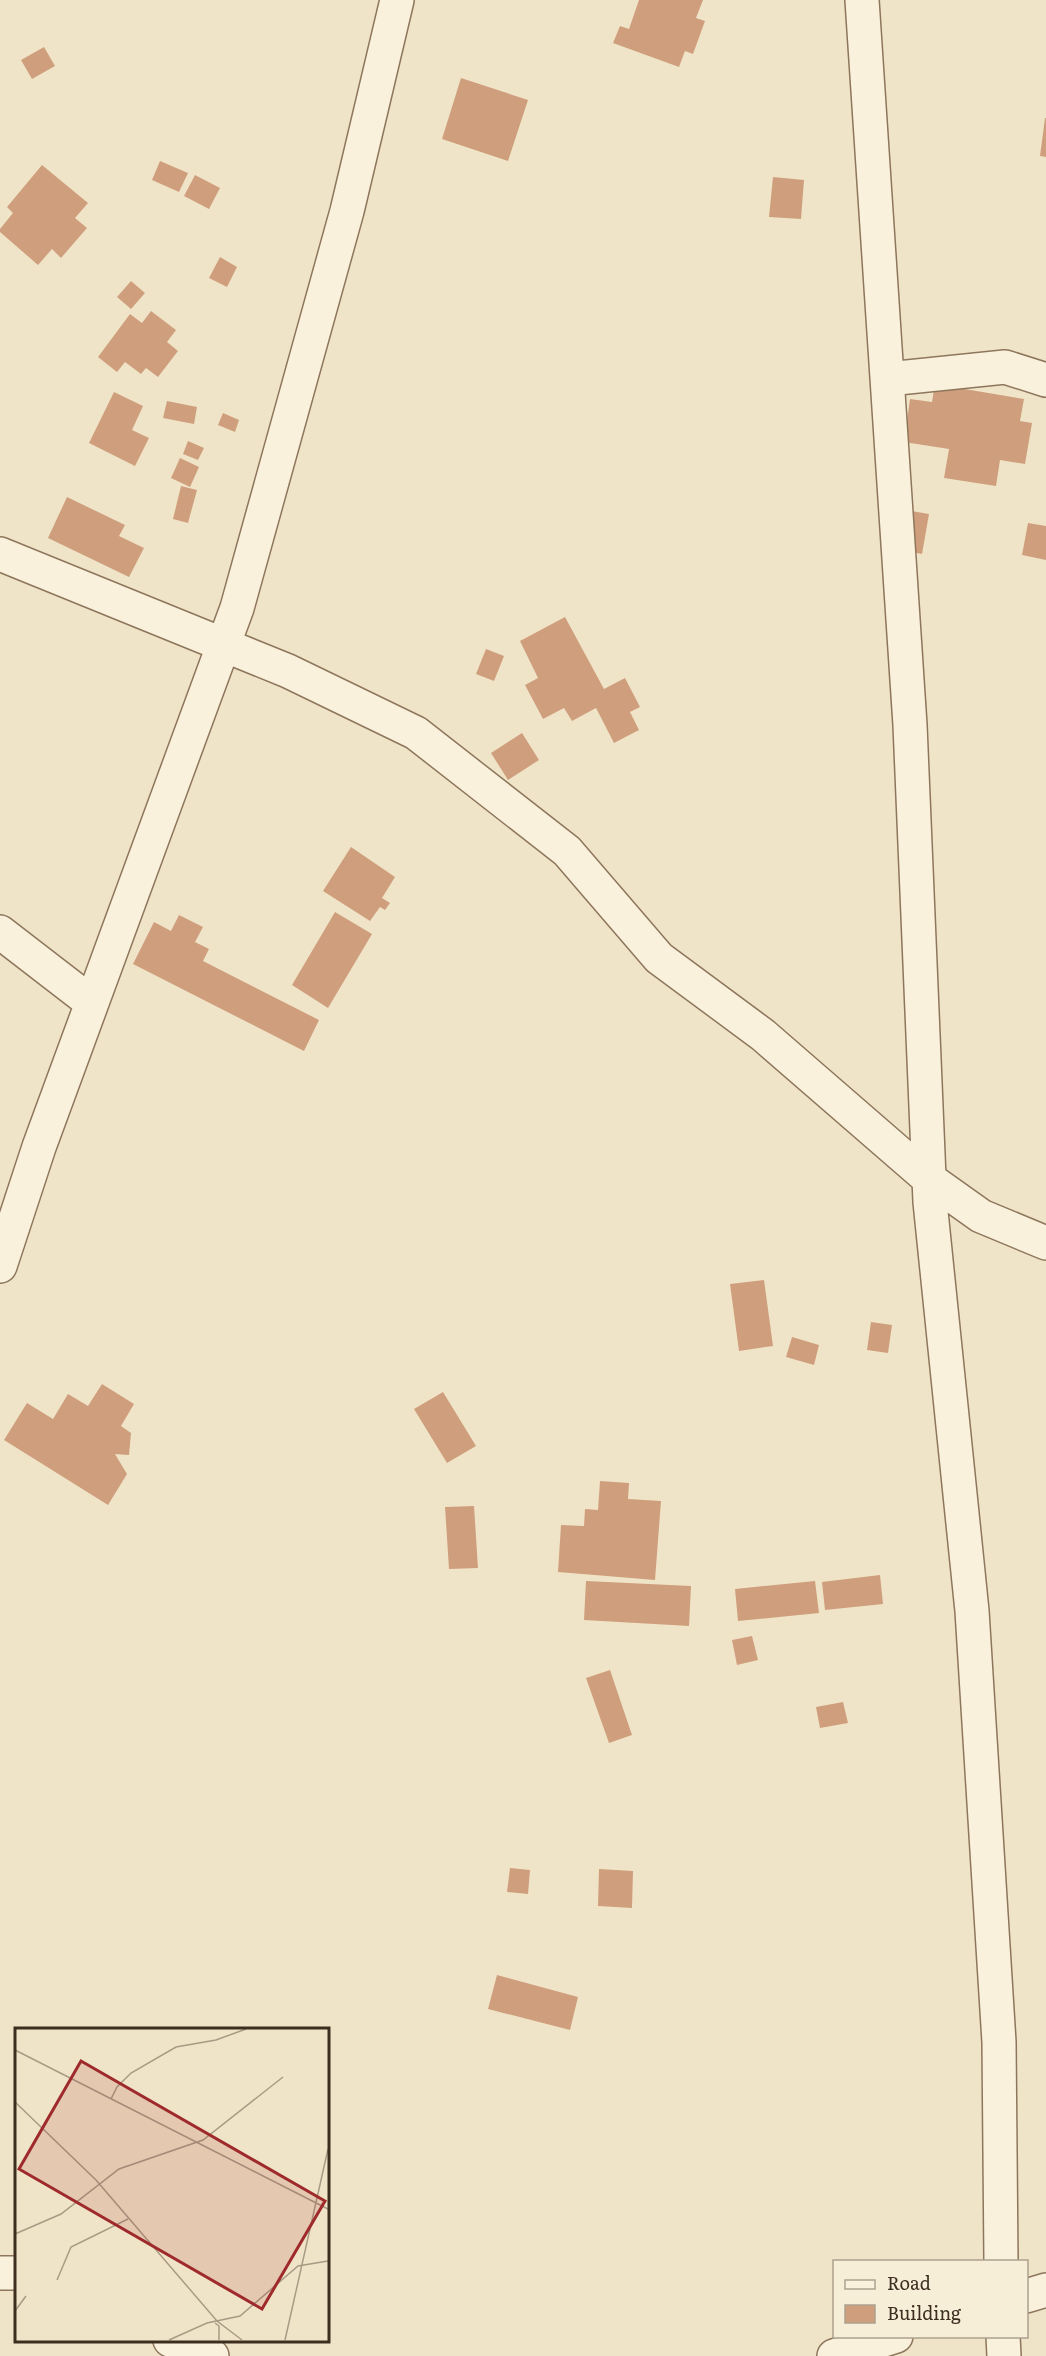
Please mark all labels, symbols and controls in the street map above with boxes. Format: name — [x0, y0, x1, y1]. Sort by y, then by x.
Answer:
inset map — [15, 2028, 328, 2341]
legend — [833, 2260, 1028, 2338]
text: Road — [887, 2269, 931, 2296]
text: Building — [887, 2299, 962, 2326]

